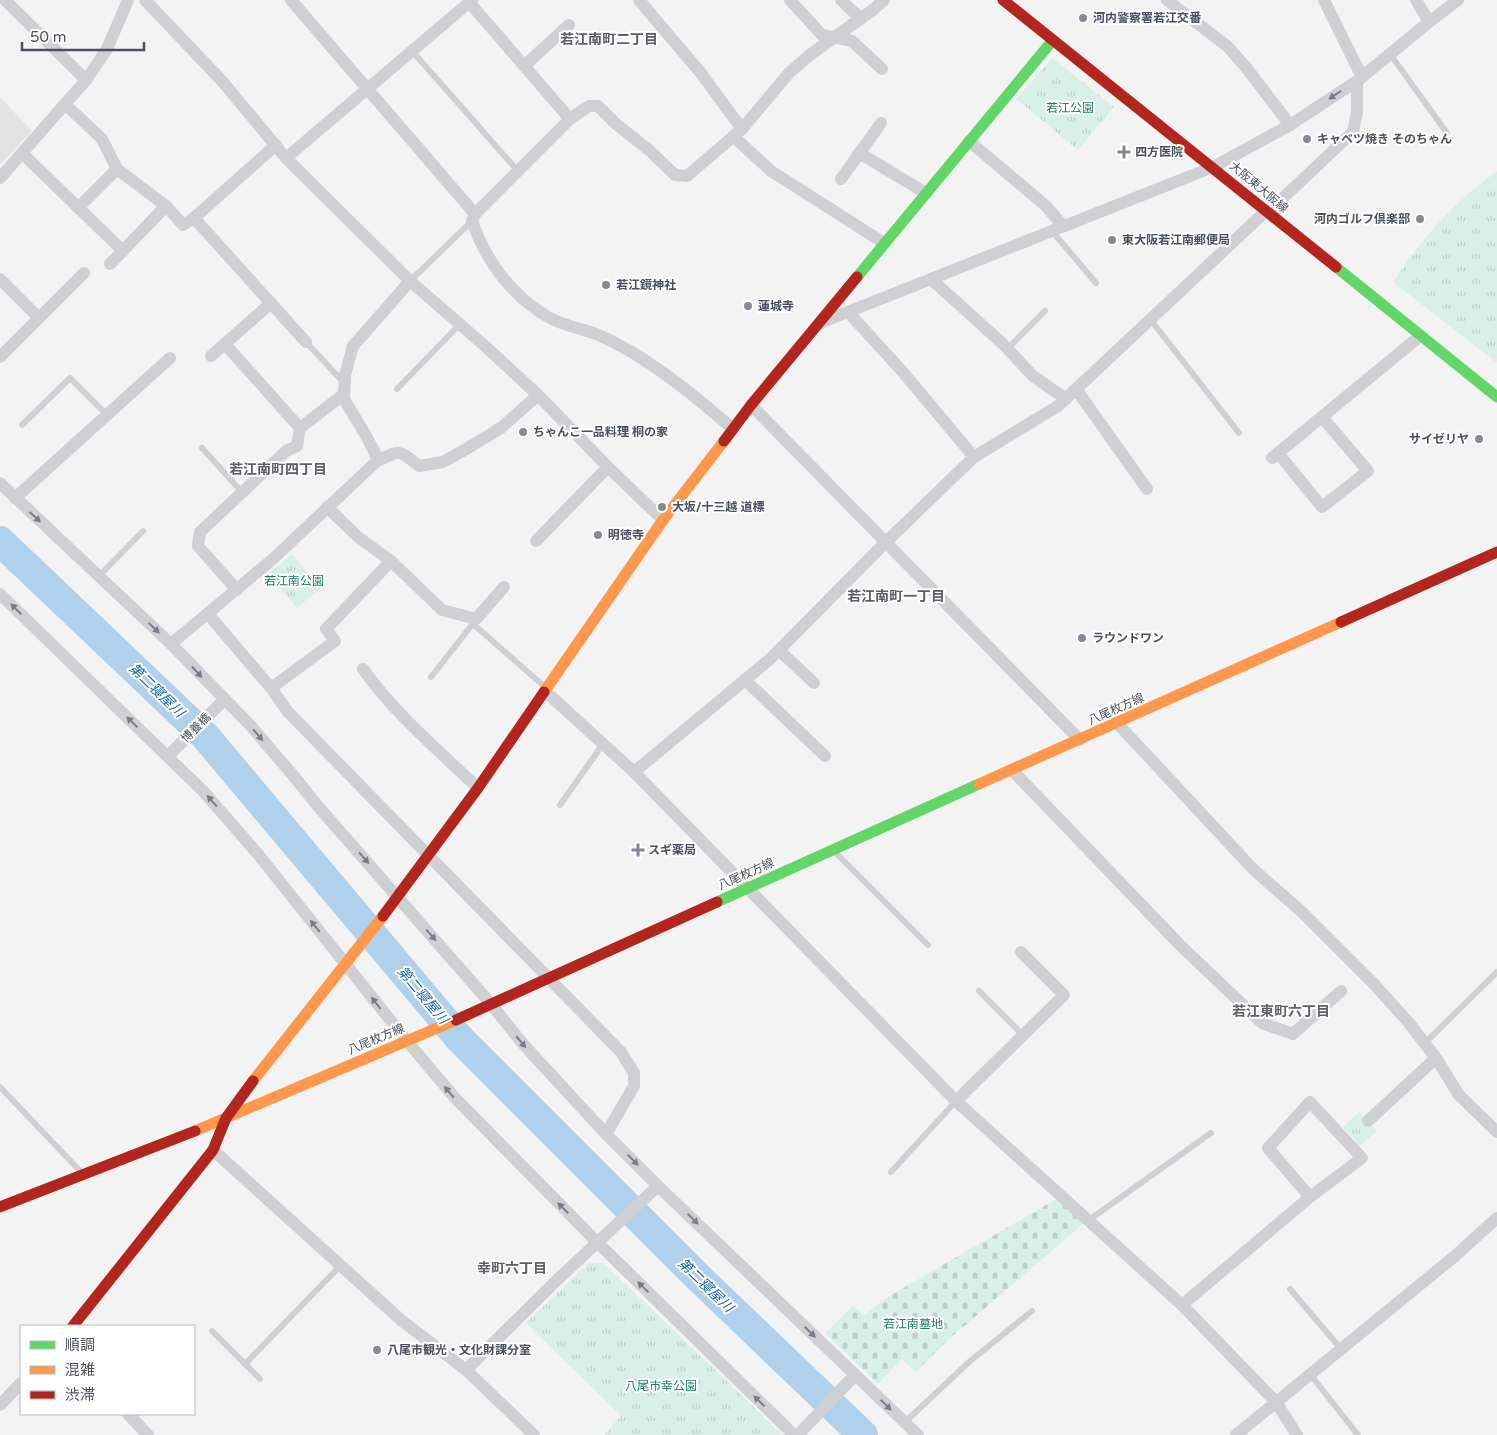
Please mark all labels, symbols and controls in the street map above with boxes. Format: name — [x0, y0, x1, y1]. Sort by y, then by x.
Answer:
place label: 河内警察署若江交番 — [1093, 11, 1202, 25]
marker: 河内警察署若江交番 — [1077, 12, 1089, 24]
scale bar — [22, 20, 145, 52]
text: 50 m — [30, 28, 67, 46]
district label: 若江南町二丁目 — [560, 31, 658, 48]
one-way arrow — [1329, 90, 1342, 100]
park label: 若江公園 — [1046, 101, 1094, 115]
place label: キャベツ焼き そのちゃん — [1317, 132, 1452, 146]
marker: キャベツ焼き そのちゃん — [1301, 133, 1313, 145]
marker: 四方医院 — [1117, 145, 1131, 159]
place label: 四方医院 — [1135, 145, 1183, 159]
street label: 大阪東大阪線 — [1227, 158, 1291, 216]
place label: 河内ゴルフ倶楽部 — [1314, 212, 1410, 226]
marker: 河内ゴルフ倶楽部 — [1414, 213, 1426, 225]
place label: 東大阪若江南郵便局 — [1122, 233, 1230, 247]
marker: 東大阪若江南郵便局 — [1106, 234, 1118, 246]
place label: 若江鏡神社 — [616, 278, 676, 292]
marker: 若江鏡神社 — [600, 279, 612, 291]
place label: 蓮城寺 — [758, 299, 794, 313]
marker: 蓮城寺 — [742, 300, 754, 312]
place label: ちゃんこ一品料理 桐の家 — [533, 425, 668, 439]
marker: ちゃんこ一品料理 桐の家 — [517, 426, 529, 438]
place label: サイゼリヤ — [1409, 432, 1469, 446]
marker: サイゼリヤ — [1473, 433, 1485, 445]
district label: 若江南町四丁目 — [229, 461, 327, 478]
place label: 大坂/十三越 道標 — [672, 500, 764, 514]
marker: 大坂/十三越 道標 — [656, 501, 668, 513]
one-way arrow — [29, 511, 41, 523]
place label: 明徳寺 — [608, 528, 644, 542]
marker: 明徳寺 — [592, 529, 604, 541]
park label: 若江南公園 — [264, 574, 324, 588]
district label: 若江南町一丁目 — [847, 588, 945, 605]
one-way arrow — [10, 603, 22, 615]
one-way arrow — [148, 622, 160, 634]
place label: ラウンドワン — [1092, 631, 1164, 645]
marker: ラウンドワン — [1076, 632, 1088, 644]
water label: 第二寝屋川 — [126, 660, 189, 722]
one-way arrow — [191, 665, 203, 677]
street label: 八尾枚方線 — [1086, 690, 1146, 728]
street label: 博養橋 — [178, 710, 214, 746]
one-way arrow — [127, 716, 139, 728]
one-way arrow — [253, 728, 264, 741]
one-way arrow — [206, 795, 217, 808]
place label: スギ薬局 — [648, 843, 696, 857]
marker: スギ薬局 — [632, 844, 644, 856]
one-way arrow — [358, 852, 370, 864]
street label: 八尾枚方線 — [716, 855, 776, 893]
one-way arrow — [310, 920, 321, 933]
one-way arrow — [425, 928, 436, 941]
water label: 第二寝屋川 — [394, 963, 453, 1029]
one-way arrow — [371, 997, 382, 1010]
district label: 若江東町六丁目 — [1232, 1003, 1330, 1020]
street label: 八尾枚方線 — [346, 1021, 406, 1057]
one-way arrow — [516, 1035, 527, 1048]
one-way arrow — [444, 1085, 455, 1098]
one-way arrow — [626, 1154, 638, 1166]
one-way arrow — [557, 1202, 569, 1214]
one-way arrow — [687, 1213, 699, 1225]
water label: 第二寝屋川 — [675, 1255, 738, 1317]
district label: 幸町六丁目 — [477, 1260, 547, 1277]
one-way arrow — [638, 1281, 650, 1293]
park label: 若江南墓地 — [883, 1317, 943, 1331]
legend — [20, 1325, 195, 1415]
one-way arrow — [804, 1326, 816, 1338]
text: 順調 — [65, 1336, 95, 1354]
place label: 八尾市観光・文化財課分室 — [387, 1343, 531, 1357]
marker: 八尾市観光・文化財課分室 — [371, 1344, 383, 1356]
text: 混雑 — [65, 1361, 95, 1379]
park label: 八尾市幸公園 — [625, 1379, 697, 1393]
text: 渋滞 — [65, 1386, 95, 1404]
one-way arrow — [754, 1395, 766, 1407]
one-way arrow — [880, 1399, 892, 1411]

